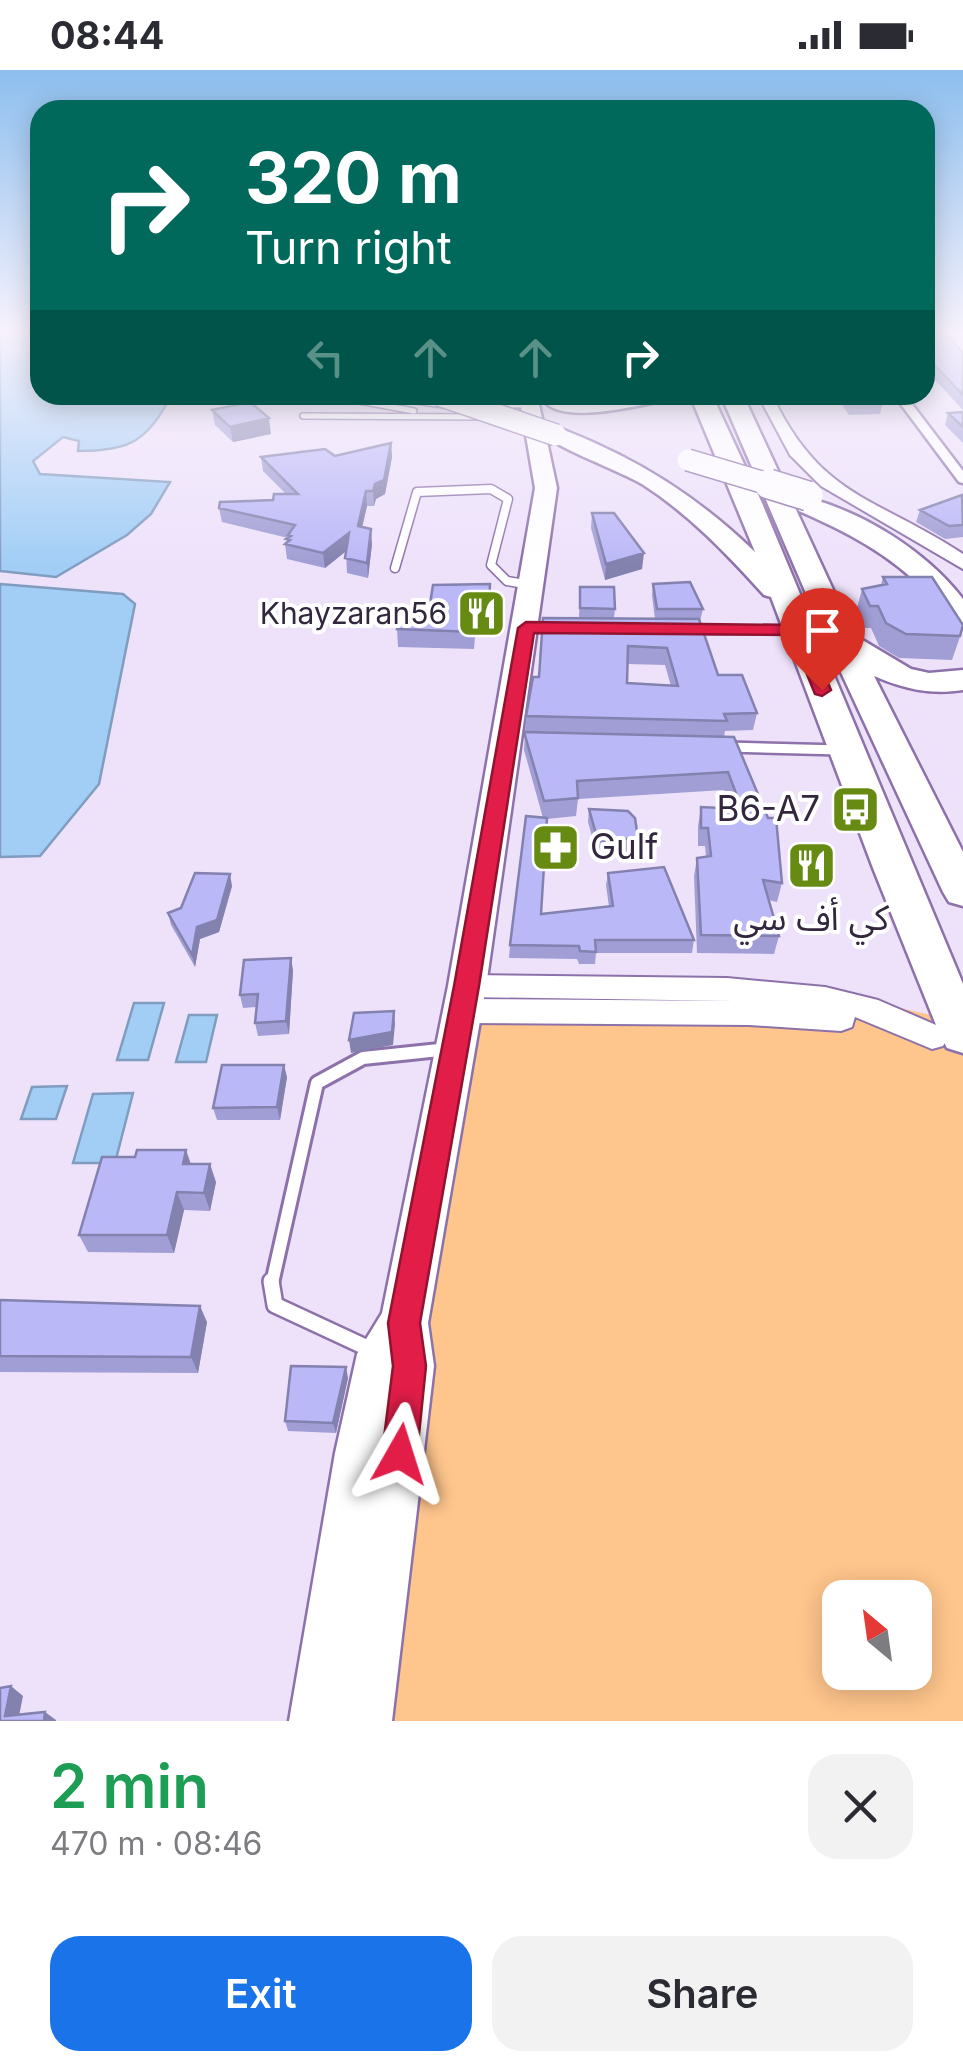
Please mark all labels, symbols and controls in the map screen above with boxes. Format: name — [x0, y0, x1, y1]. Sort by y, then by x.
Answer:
text: 08:44 — [50, 12, 164, 58]
text: 320 m — [245, 135, 462, 220]
icon: right — [80, 140, 210, 270]
text: Turn right — [245, 220, 452, 275]
icon: left — [298, 330, 353, 385]
icon: ahead — [403, 330, 458, 385]
icon: ahead — [508, 330, 563, 385]
icon: right — [613, 330, 668, 385]
restaurant icon: Khayzaran56 — [456, 588, 508, 640]
pin — [780, 588, 865, 691]
place label: Khayzaran56 — [260, 595, 447, 631]
icon: arrive — [795, 603, 850, 658]
bus stop icon: B6-A7 — [829, 783, 881, 835]
place label: B6-A7 — [717, 787, 820, 829]
pharmacy icon: Gulf — [529, 821, 581, 873]
place label: Gulf — [590, 825, 658, 867]
restaurant icon: كي أف سي — [785, 840, 837, 892]
place label: كي أف سي — [733, 896, 889, 945]
position arrow — [348, 1402, 452, 1506]
north arrow — [822, 1580, 932, 1690]
map controls — [822, 1580, 932, 1690]
text: 2 min — [50, 1750, 209, 1822]
button: close — [808, 1754, 913, 1859]
text: 470 m · 08:46 — [50, 1824, 262, 1863]
button: Exit — [50, 1936, 472, 2051]
button: Share — [492, 1936, 913, 2051]

